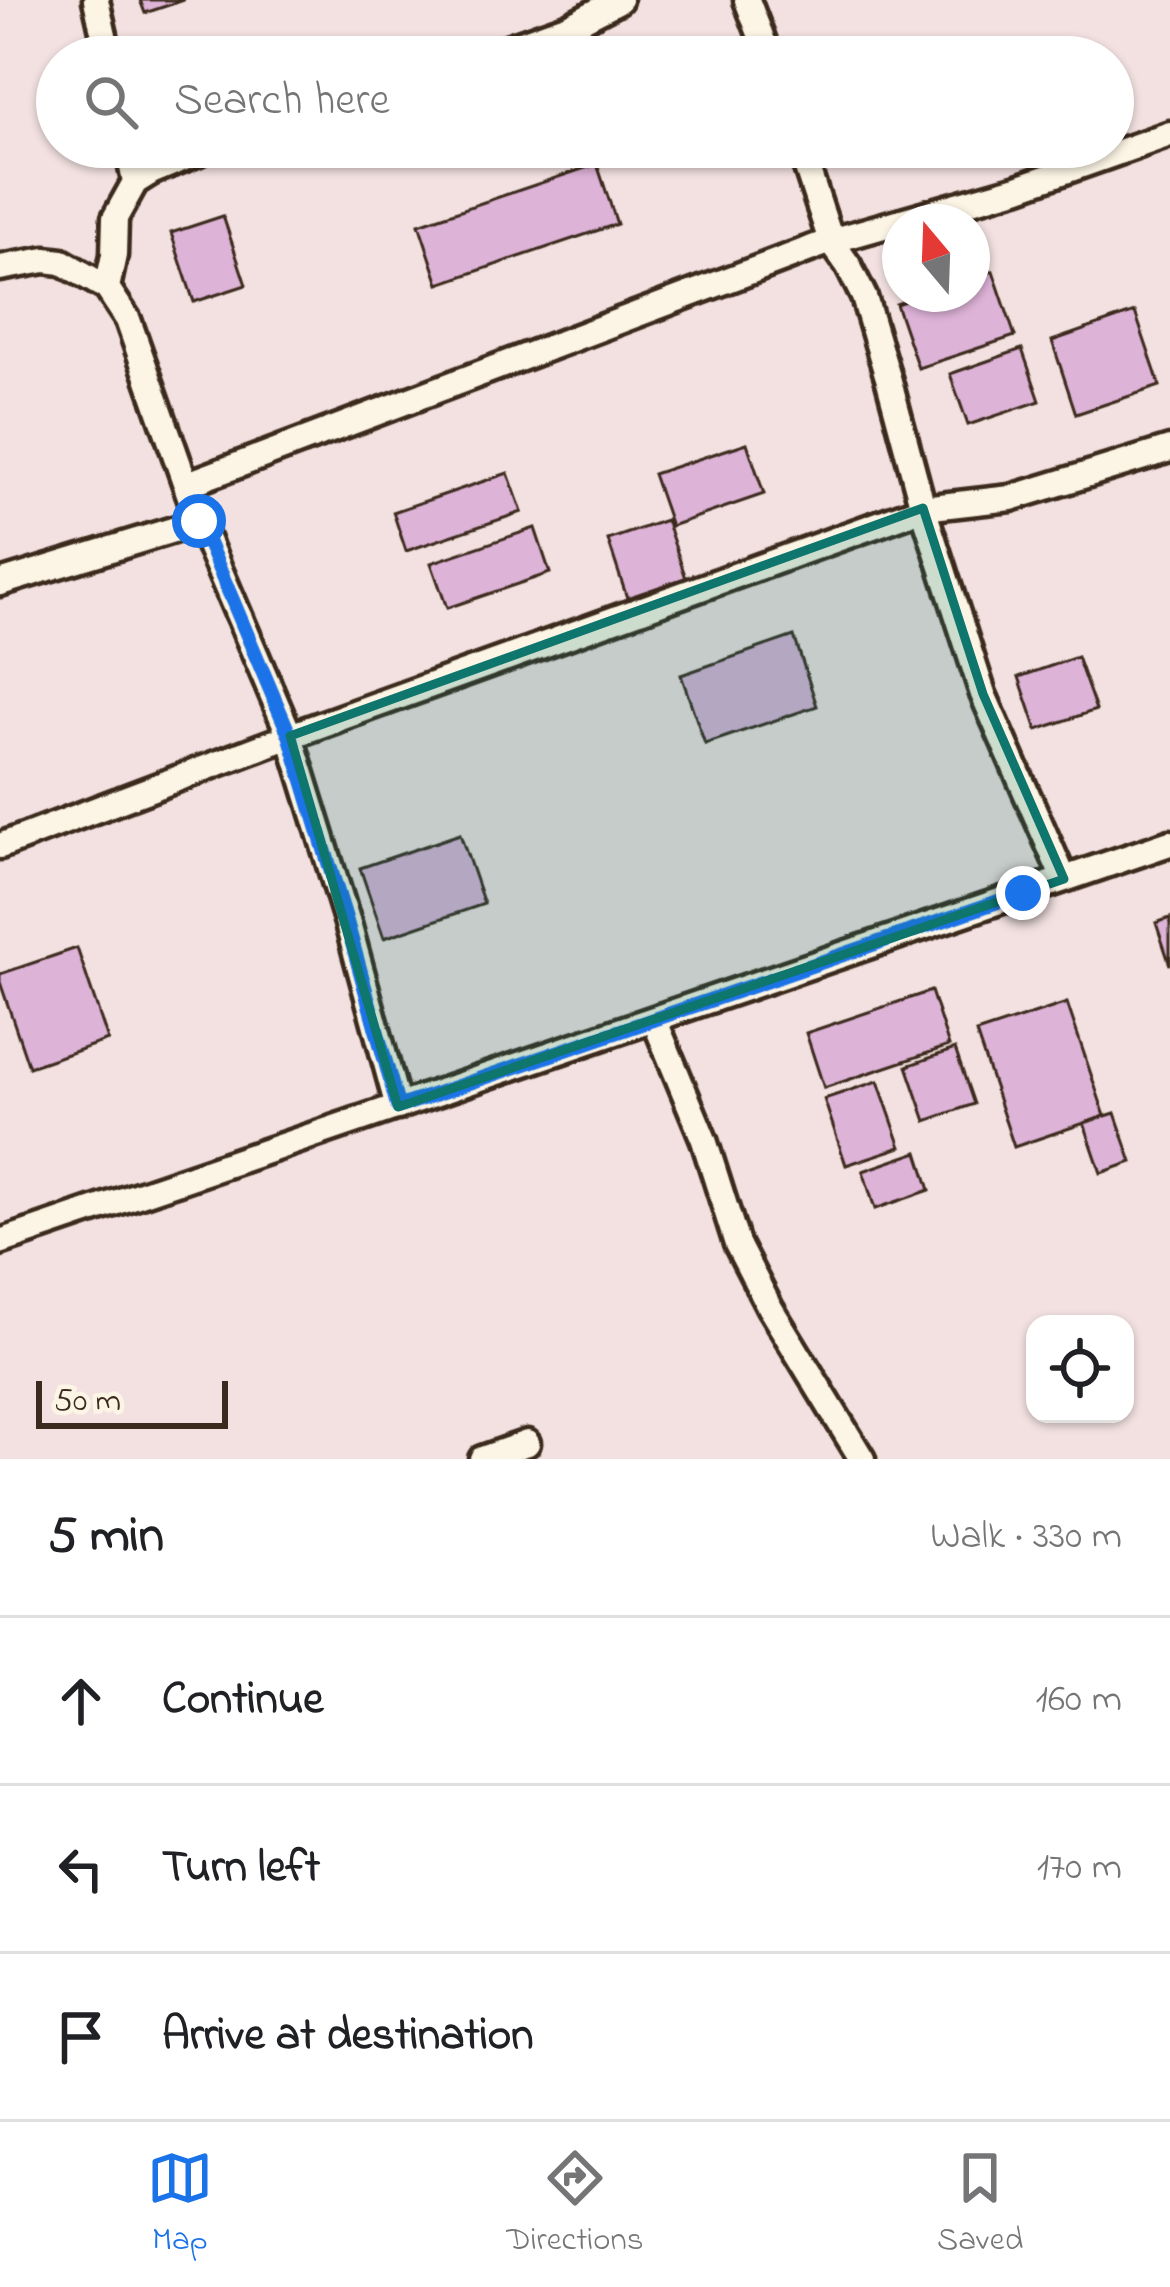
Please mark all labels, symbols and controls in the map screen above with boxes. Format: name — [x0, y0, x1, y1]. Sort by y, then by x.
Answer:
search box — [36, 36, 1134, 168]
icon: search — [78, 69, 144, 135]
text: Search here — [174, 69, 390, 135]
north arrow — [882, 204, 990, 312]
route start — [172, 494, 226, 548]
route end — [996, 866, 1050, 920]
map controls — [1026, 1315, 1134, 1423]
button: locate — [1026, 1315, 1134, 1423]
scale bar — [36, 1375, 228, 1428]
text: 50 m — [54, 1378, 121, 1426]
text: 5 min — [48, 1500, 164, 1575]
text: Walk · 330 m — [930, 1509, 1122, 1566]
icon: ahead — [48, 1668, 114, 1734]
text: Continue — [162, 1668, 323, 1734]
text: 160 m — [1036, 1672, 1122, 1729]
icon: left — [48, 1836, 114, 1902]
text: Turn left — [162, 1836, 320, 1902]
text: 170 m — [1037, 1840, 1122, 1897]
icon: arrive — [48, 2004, 114, 2070]
text: Arrive at destination — [162, 2004, 533, 2070]
tab: Map — [147, 2145, 213, 2265]
tab: Directions — [506, 2145, 644, 2265]
tab: Saved — [937, 2145, 1023, 2265]

